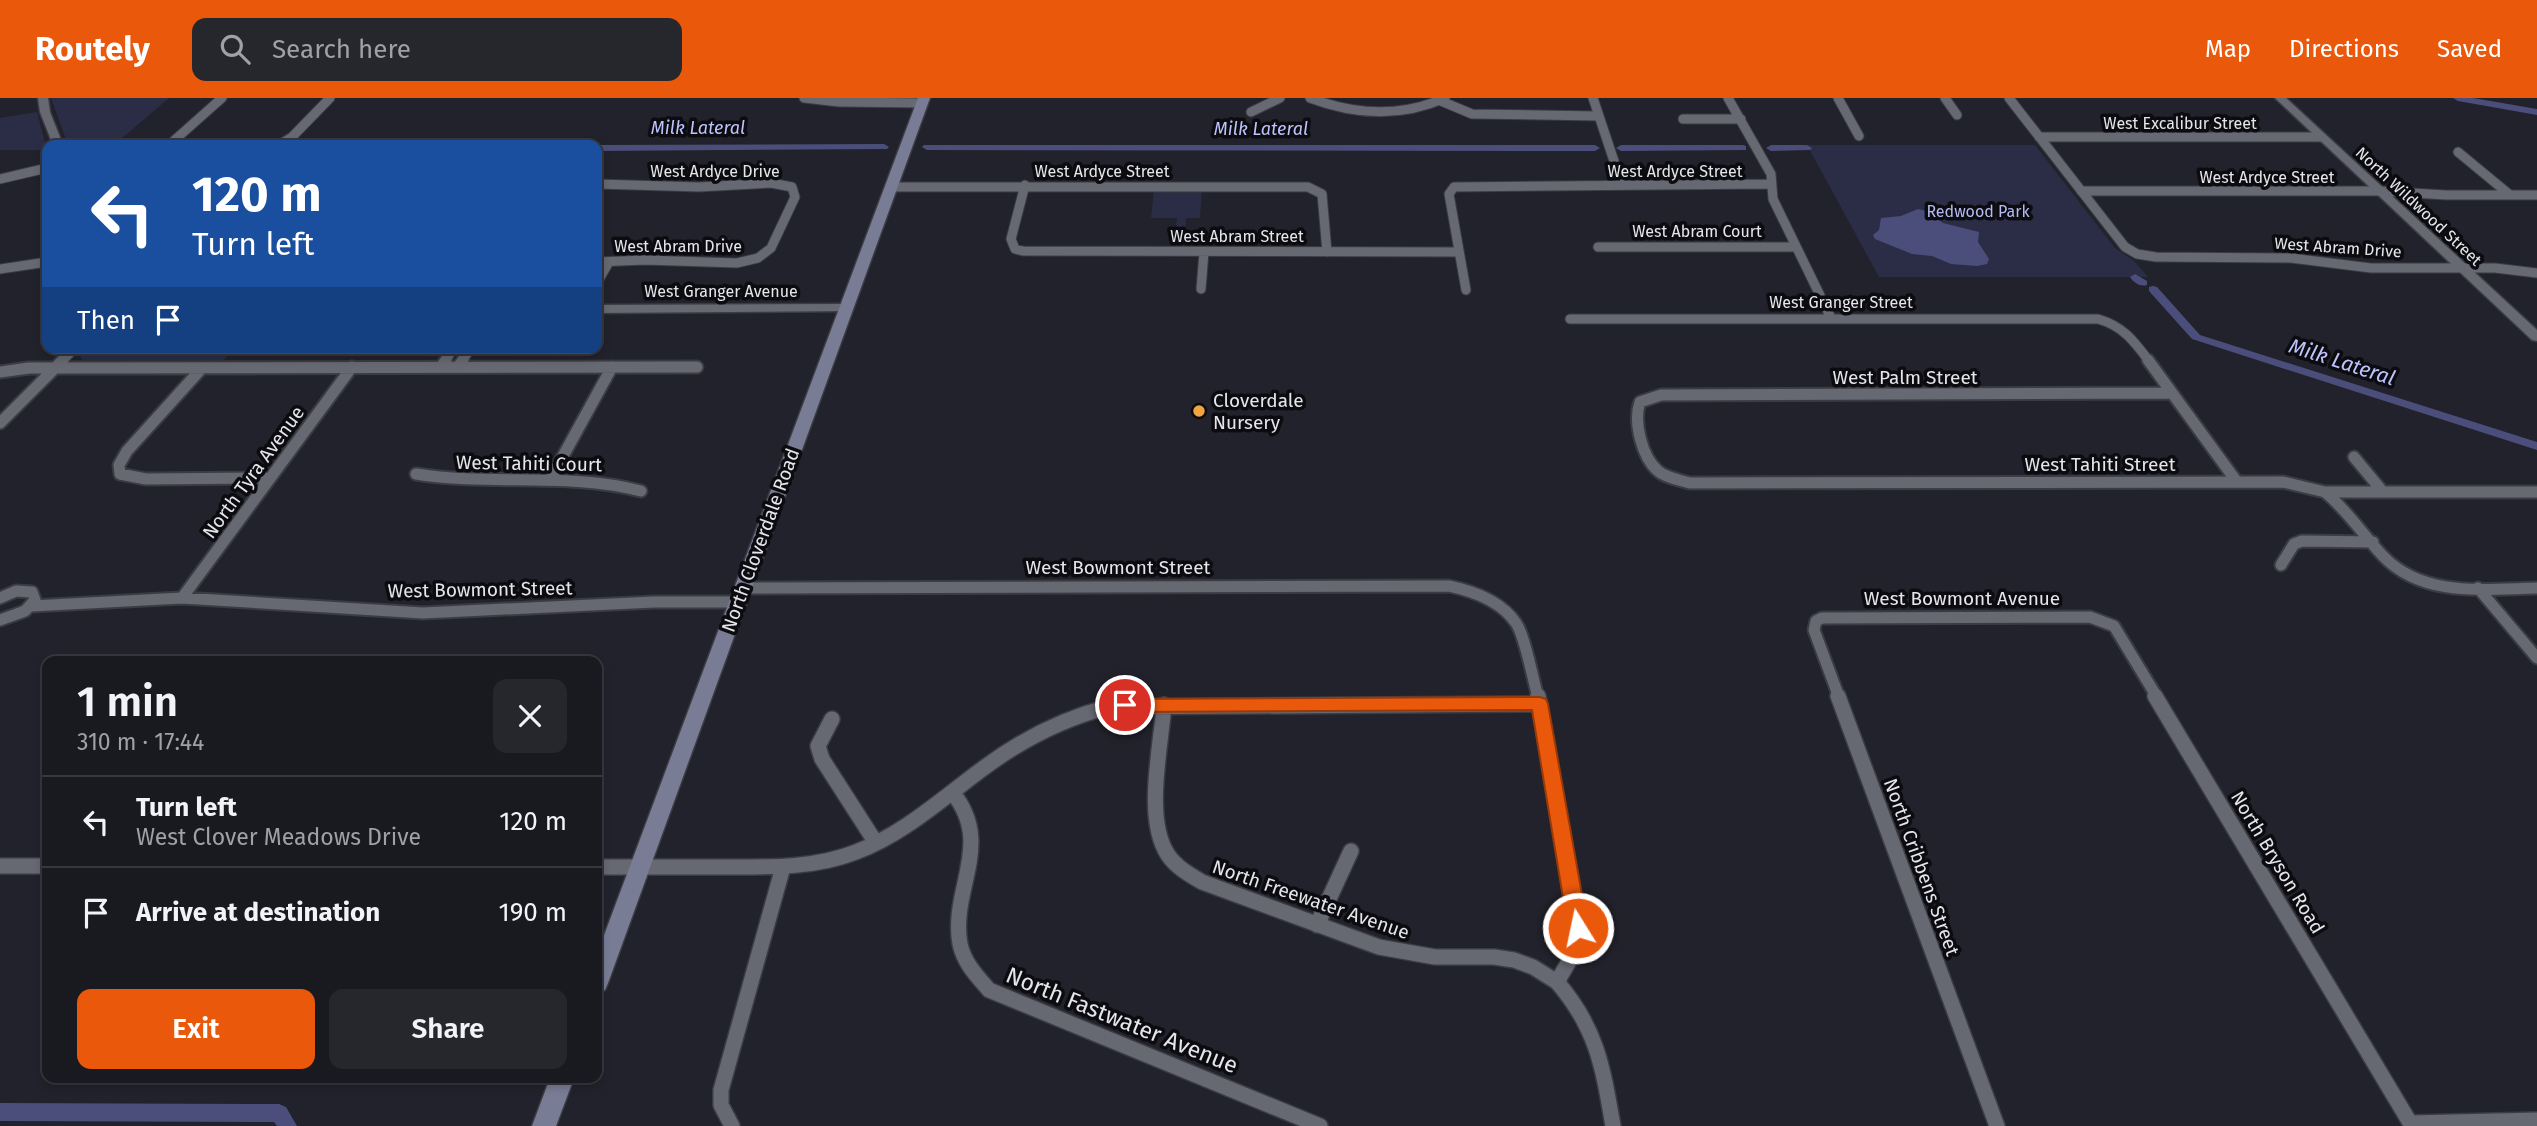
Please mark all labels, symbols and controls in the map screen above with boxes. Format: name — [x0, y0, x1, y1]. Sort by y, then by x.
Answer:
search box — [192, 18, 682, 81]
text: Routely — [35, 29, 150, 69]
icon: search — [216, 30, 254, 68]
text: Search here — [272, 34, 411, 65]
text: Map — [2205, 35, 2251, 63]
text: Directions — [2289, 35, 2399, 63]
text: Saved — [2437, 35, 2502, 63]
street label: West Excalibur Street — [2103, 114, 2257, 133]
water label: Milk Lateral — [651, 117, 745, 139]
water label: Milk Lateral — [1214, 118, 1308, 140]
street label: North Wildwood Street — [2352, 143, 2486, 270]
street label: West Ardyce Drive — [650, 162, 780, 181]
street label: West Ardyce Street — [1034, 162, 1170, 181]
street label: West Ardyce Street — [1607, 162, 1743, 181]
text: 120 m — [192, 165, 322, 224]
icon: left — [77, 168, 168, 259]
street label: West Ardyce Street — [2199, 168, 2335, 187]
park label: Redwood Park — [1926, 202, 2030, 221]
street label: West Abram Court — [1632, 222, 1762, 241]
text: Turn left — [192, 225, 314, 263]
street label: West Abram Street — [1170, 227, 1304, 246]
street label: West Abram Drive — [2274, 234, 2402, 261]
street label: West Abram Drive — [614, 237, 742, 256]
street label: West Granger Avenue — [644, 282, 798, 301]
street label: West Granger Street — [1769, 293, 1913, 312]
icon: arrive — [149, 301, 187, 339]
text: Then — [77, 305, 135, 336]
water label: Milk Lateral — [2286, 333, 2398, 391]
street label: West Palm Street — [1832, 366, 1978, 389]
place label: Cloverdale Nursery — [1213, 389, 1304, 434]
street label: North Tyra Avenue — [198, 402, 309, 543]
marker: Cloverdale Nursery — [1191, 403, 1207, 419]
street label: North Cloverdale Road — [716, 445, 804, 635]
street label: West Tahiti Court — [456, 451, 602, 476]
street label: West Tahiti Street — [2024, 453, 2176, 476]
street label: West Bowmont Street — [1026, 556, 1211, 579]
street label: West Bowmont Street — [387, 576, 573, 603]
street label: West Bowmont Avenue — [1864, 587, 2060, 610]
pin — [1095, 675, 1155, 735]
text: 1 min — [77, 677, 178, 727]
button: close — [493, 679, 567, 753]
icon: arrive — [1106, 686, 1144, 724]
text: 310 m · 17:44 — [77, 728, 204, 756]
street label: North Cribbens Street — [1879, 775, 1964, 959]
street label: North Bryson Road — [2226, 787, 2329, 938]
text: Turn left — [136, 792, 237, 823]
icon: left — [77, 803, 115, 841]
text: 120 m — [499, 806, 567, 837]
text: West Clover Meadows Drive — [136, 823, 421, 851]
street label: North Freewater Avenue — [1209, 855, 1412, 944]
position arrow — [1541, 891, 1615, 965]
icon: arrive — [77, 894, 115, 932]
text: Arrive at destination — [136, 897, 380, 928]
text: 190 m — [498, 897, 567, 928]
street label: North Fastwater Avenue — [1002, 961, 1242, 1079]
button: Exit — [77, 989, 315, 1069]
button: Share — [329, 989, 567, 1069]

